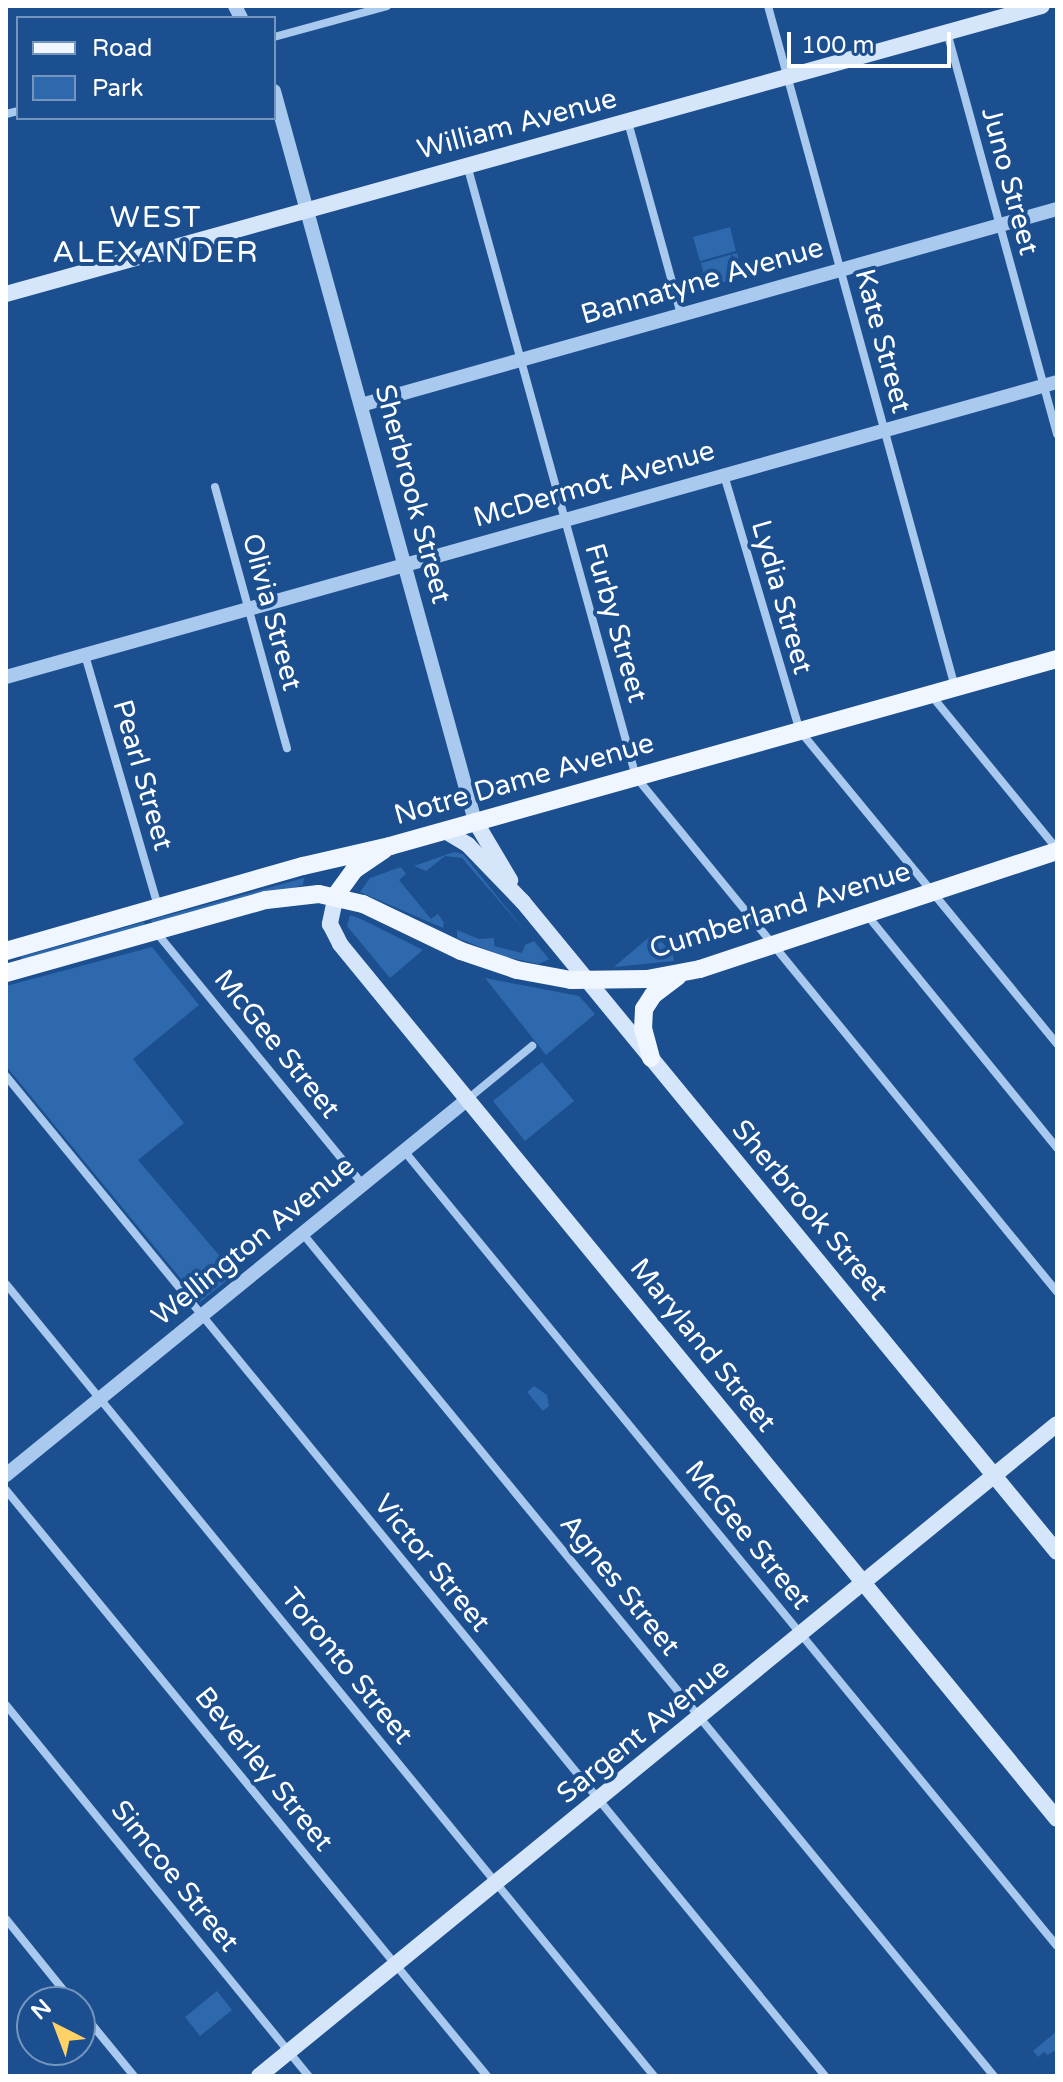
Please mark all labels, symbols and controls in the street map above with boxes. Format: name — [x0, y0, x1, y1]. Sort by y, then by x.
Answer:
legend — [16, 16, 276, 120]
scale bar — [791, 16, 955, 66]
text: 100 m — [801, 31, 875, 60]
text: Road — [92, 34, 152, 63]
text: Park — [92, 74, 143, 103]
street label: William Avenue — [414, 81, 620, 167]
street label: Juno Street — [974, 103, 1046, 259]
district label: WEST ALEXANDER — [52, 200, 260, 270]
street label: Bannatyne Avenue — [577, 230, 827, 332]
street label: Kate Street — [848, 265, 918, 417]
street label: Sherbrook Street — [368, 381, 458, 607]
street label: McDermot Avenue — [469, 433, 719, 535]
street label: Lydia Street — [744, 516, 820, 678]
street label: Olivia Street — [235, 530, 309, 694]
street label: Furby Street — [577, 540, 655, 706]
street label: Pearl Street — [105, 696, 181, 854]
street label: Notre Dame Avenue — [390, 726, 658, 832]
street label: Cumberland Avenue — [645, 854, 915, 966]
street label: McGee Street — [207, 963, 347, 1125]
street label: Sherbrook Street — [725, 1113, 895, 1307]
street label: Wellington Avenue — [145, 1149, 361, 1333]
street label: Maryland Street — [623, 1252, 783, 1438]
street label: McGee Street — [678, 1454, 818, 1616]
street label: Victor Street — [367, 1488, 497, 1638]
street label: Agnes Street — [553, 1508, 687, 1662]
street label: Toronto Street — [274, 1581, 420, 1751]
street label: Sargent Avenue — [550, 1651, 736, 1811]
street label: Beverley Street — [188, 1680, 340, 1858]
street label: Simcoe Street — [104, 1794, 246, 1958]
north arrow — [16, 1986, 96, 2066]
text: N — [26, 1994, 57, 2025]

